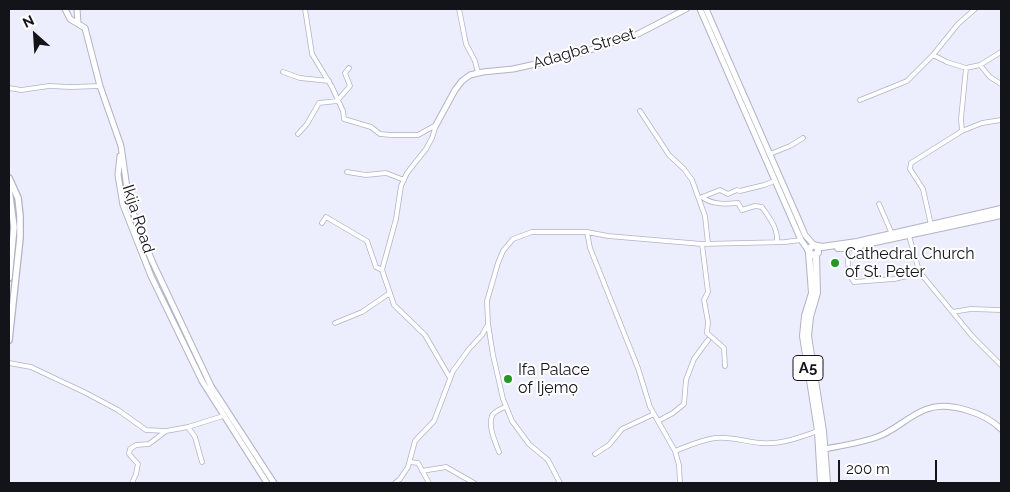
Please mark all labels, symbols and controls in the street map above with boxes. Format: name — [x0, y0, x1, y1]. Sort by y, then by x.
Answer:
north arrow — [10, 10, 60, 60]
text: N — [20, 12, 37, 31]
street label: Adagba Street — [530, 24, 638, 74]
street label: Ikija Road — [118, 182, 158, 256]
place label: Cathedral Church of St. Peter — [845, 244, 975, 282]
marker: Cathedral Church of St. Peter — [829, 257, 841, 269]
road number: A5 — [793, 356, 823, 380]
place label: Ifa Palace of Ijẹmọ — [518, 360, 590, 398]
marker: Ifa Palace of Ijẹmọ — [502, 373, 514, 385]
scale bar — [840, 450, 939, 482]
text: 200 m — [846, 460, 890, 478]

